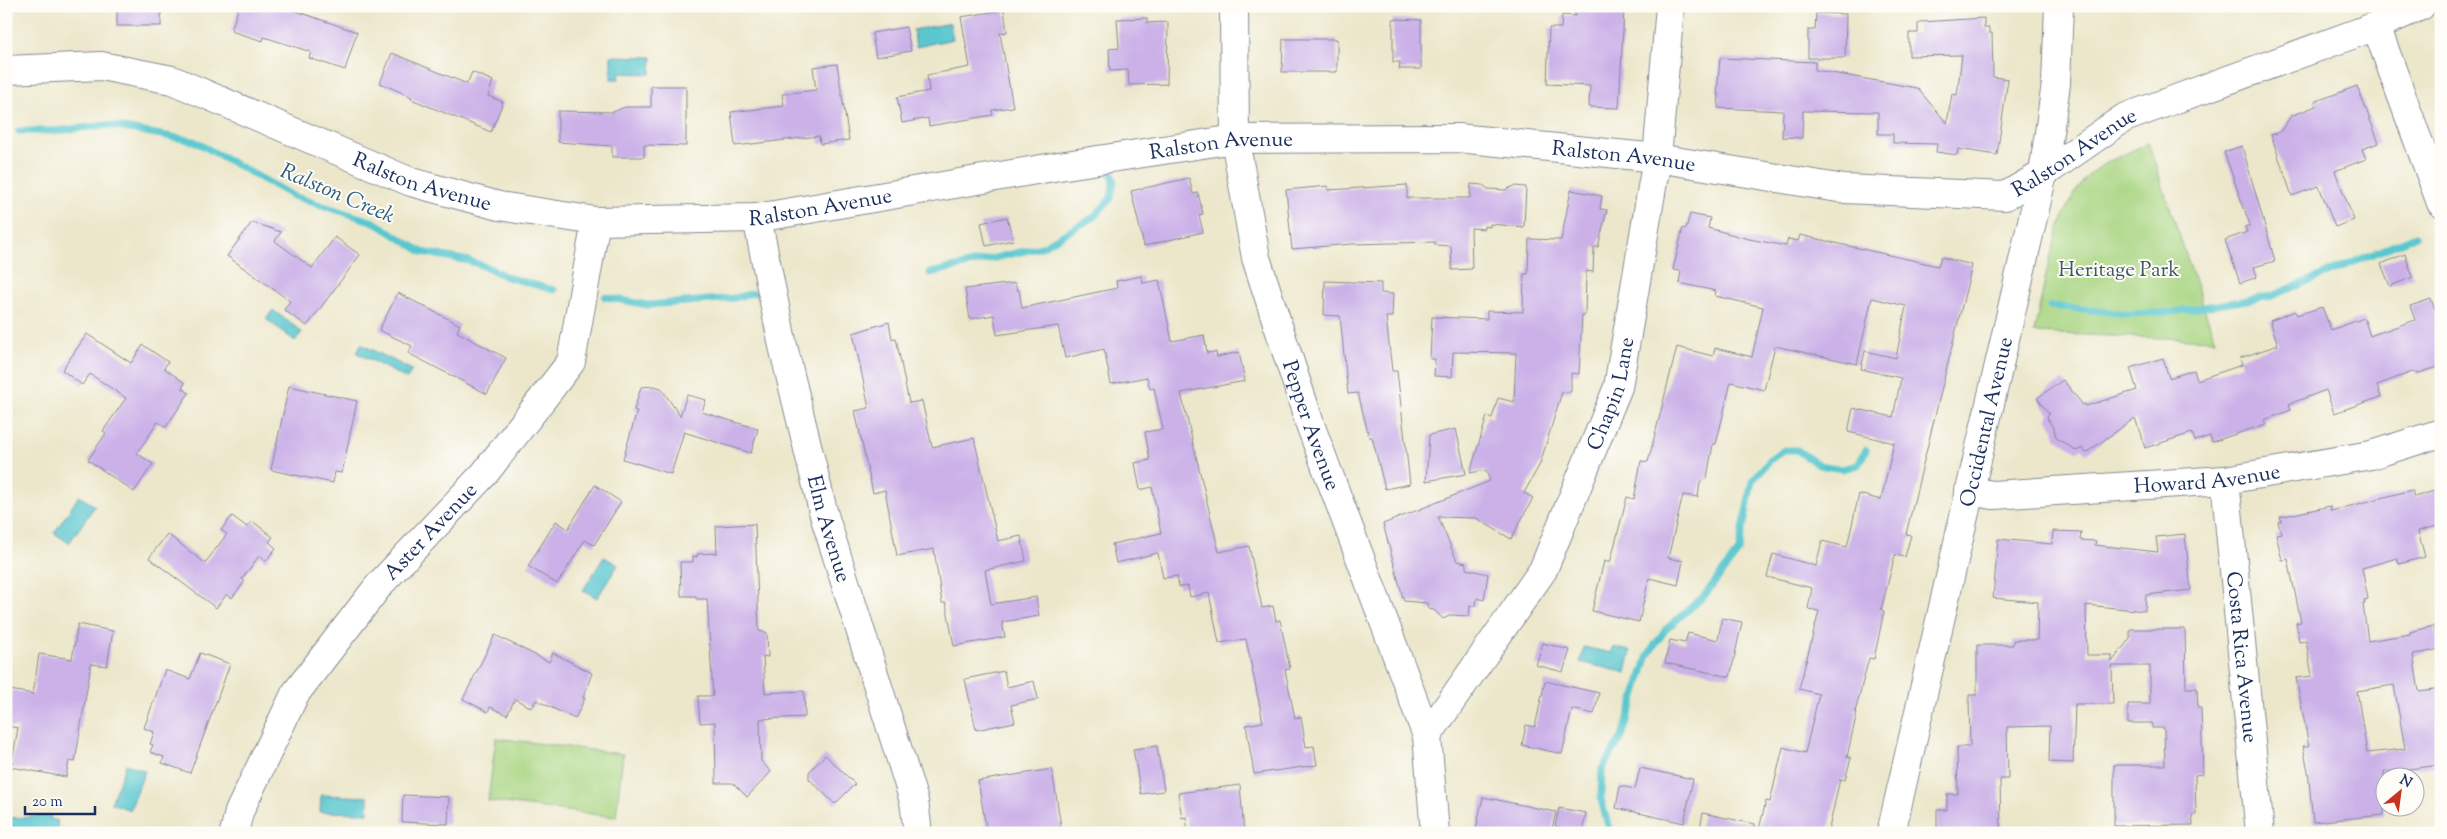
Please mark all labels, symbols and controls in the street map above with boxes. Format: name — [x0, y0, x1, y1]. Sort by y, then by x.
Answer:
street label: Ralston Avenue — [2007, 102, 2141, 206]
street label: Ralston Avenue — [1147, 125, 1293, 169]
street label: Ralston Avenue — [1550, 135, 1698, 181]
street label: Ralston Avenue — [348, 146, 495, 220]
water label: Ralston Creek — [275, 156, 399, 233]
street label: Ralston Avenue — [749, 182, 895, 235]
park label: Heritage Park — [2058, 256, 2180, 286]
street label: Occidental Avenue — [1954, 334, 2022, 510]
street label: Chapin Lane — [1581, 335, 1643, 456]
street label: Pepper Avenue — [1273, 357, 1347, 495]
street label: Howard Avenue — [2133, 458, 2283, 503]
street label: Elm Avenue — [798, 472, 857, 587]
street label: Aster Avenue — [378, 477, 485, 588]
street label: Costa Rica Avenue — [2217, 570, 2264, 745]
north arrow — [2374, 766, 2424, 816]
text: N — [2396, 771, 2415, 794]
scale bar — [25, 784, 95, 816]
text: 20 m — [32, 792, 63, 813]

